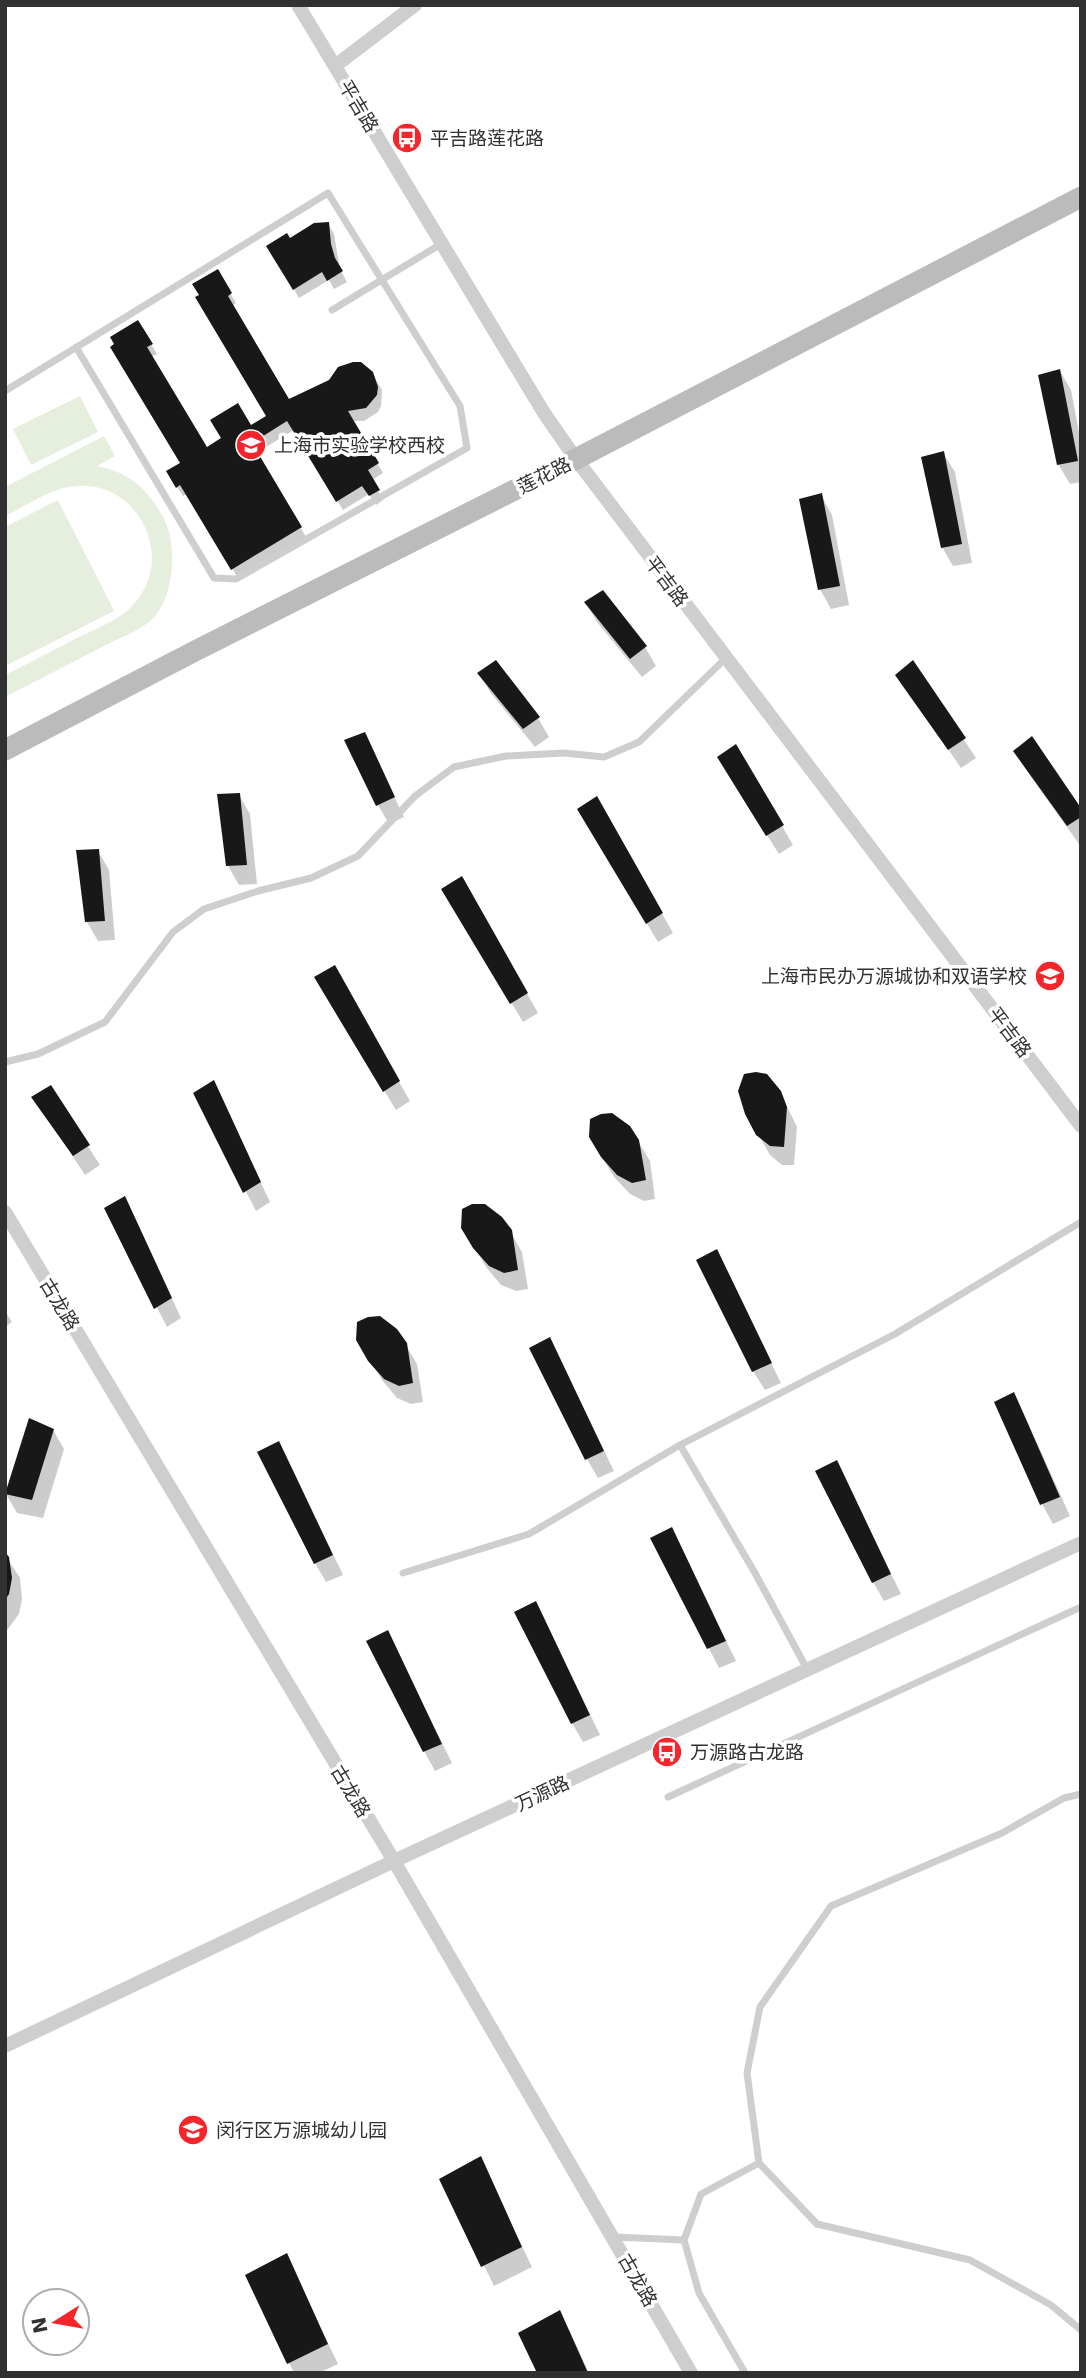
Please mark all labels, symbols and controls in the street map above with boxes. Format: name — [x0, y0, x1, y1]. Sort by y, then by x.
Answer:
street label: 平吉路 — [335, 76, 383, 136]
bus stop icon: 平吉路莲花路 — [390, 121, 424, 155]
place label: 平吉路莲花路 — [430, 127, 544, 149]
school or university icon: 上海市实验学校西校 — [234, 428, 268, 462]
place label: 上海市实验学校西校 — [274, 434, 445, 456]
street label: 莲花路 — [514, 452, 574, 498]
street label: 平吉路 — [641, 552, 693, 610]
school or university icon: 上海市民办万源城协和双语学校 — [1033, 959, 1067, 993]
place label: 上海市民办万源城协和双语学校 — [761, 965, 1027, 987]
street label: 平吉路 — [984, 1003, 1036, 1061]
street label: 古龙路 — [36, 1274, 84, 1334]
bus stop icon: 万源路古龙路 — [650, 1735, 684, 1769]
place label: 万源路古龙路 — [690, 1741, 804, 1763]
street label: 古龙路 — [327, 1761, 375, 1821]
street label: 万源路 — [512, 1771, 572, 1815]
school or university icon: 闵行区万源城幼儿园 — [176, 2113, 210, 2147]
place label: 闵行区万源城幼儿园 — [216, 2119, 387, 2141]
street label: 古龙路 — [614, 2250, 662, 2310]
north arrow — [21, 2287, 91, 2357]
text: N — [27, 2315, 52, 2335]

